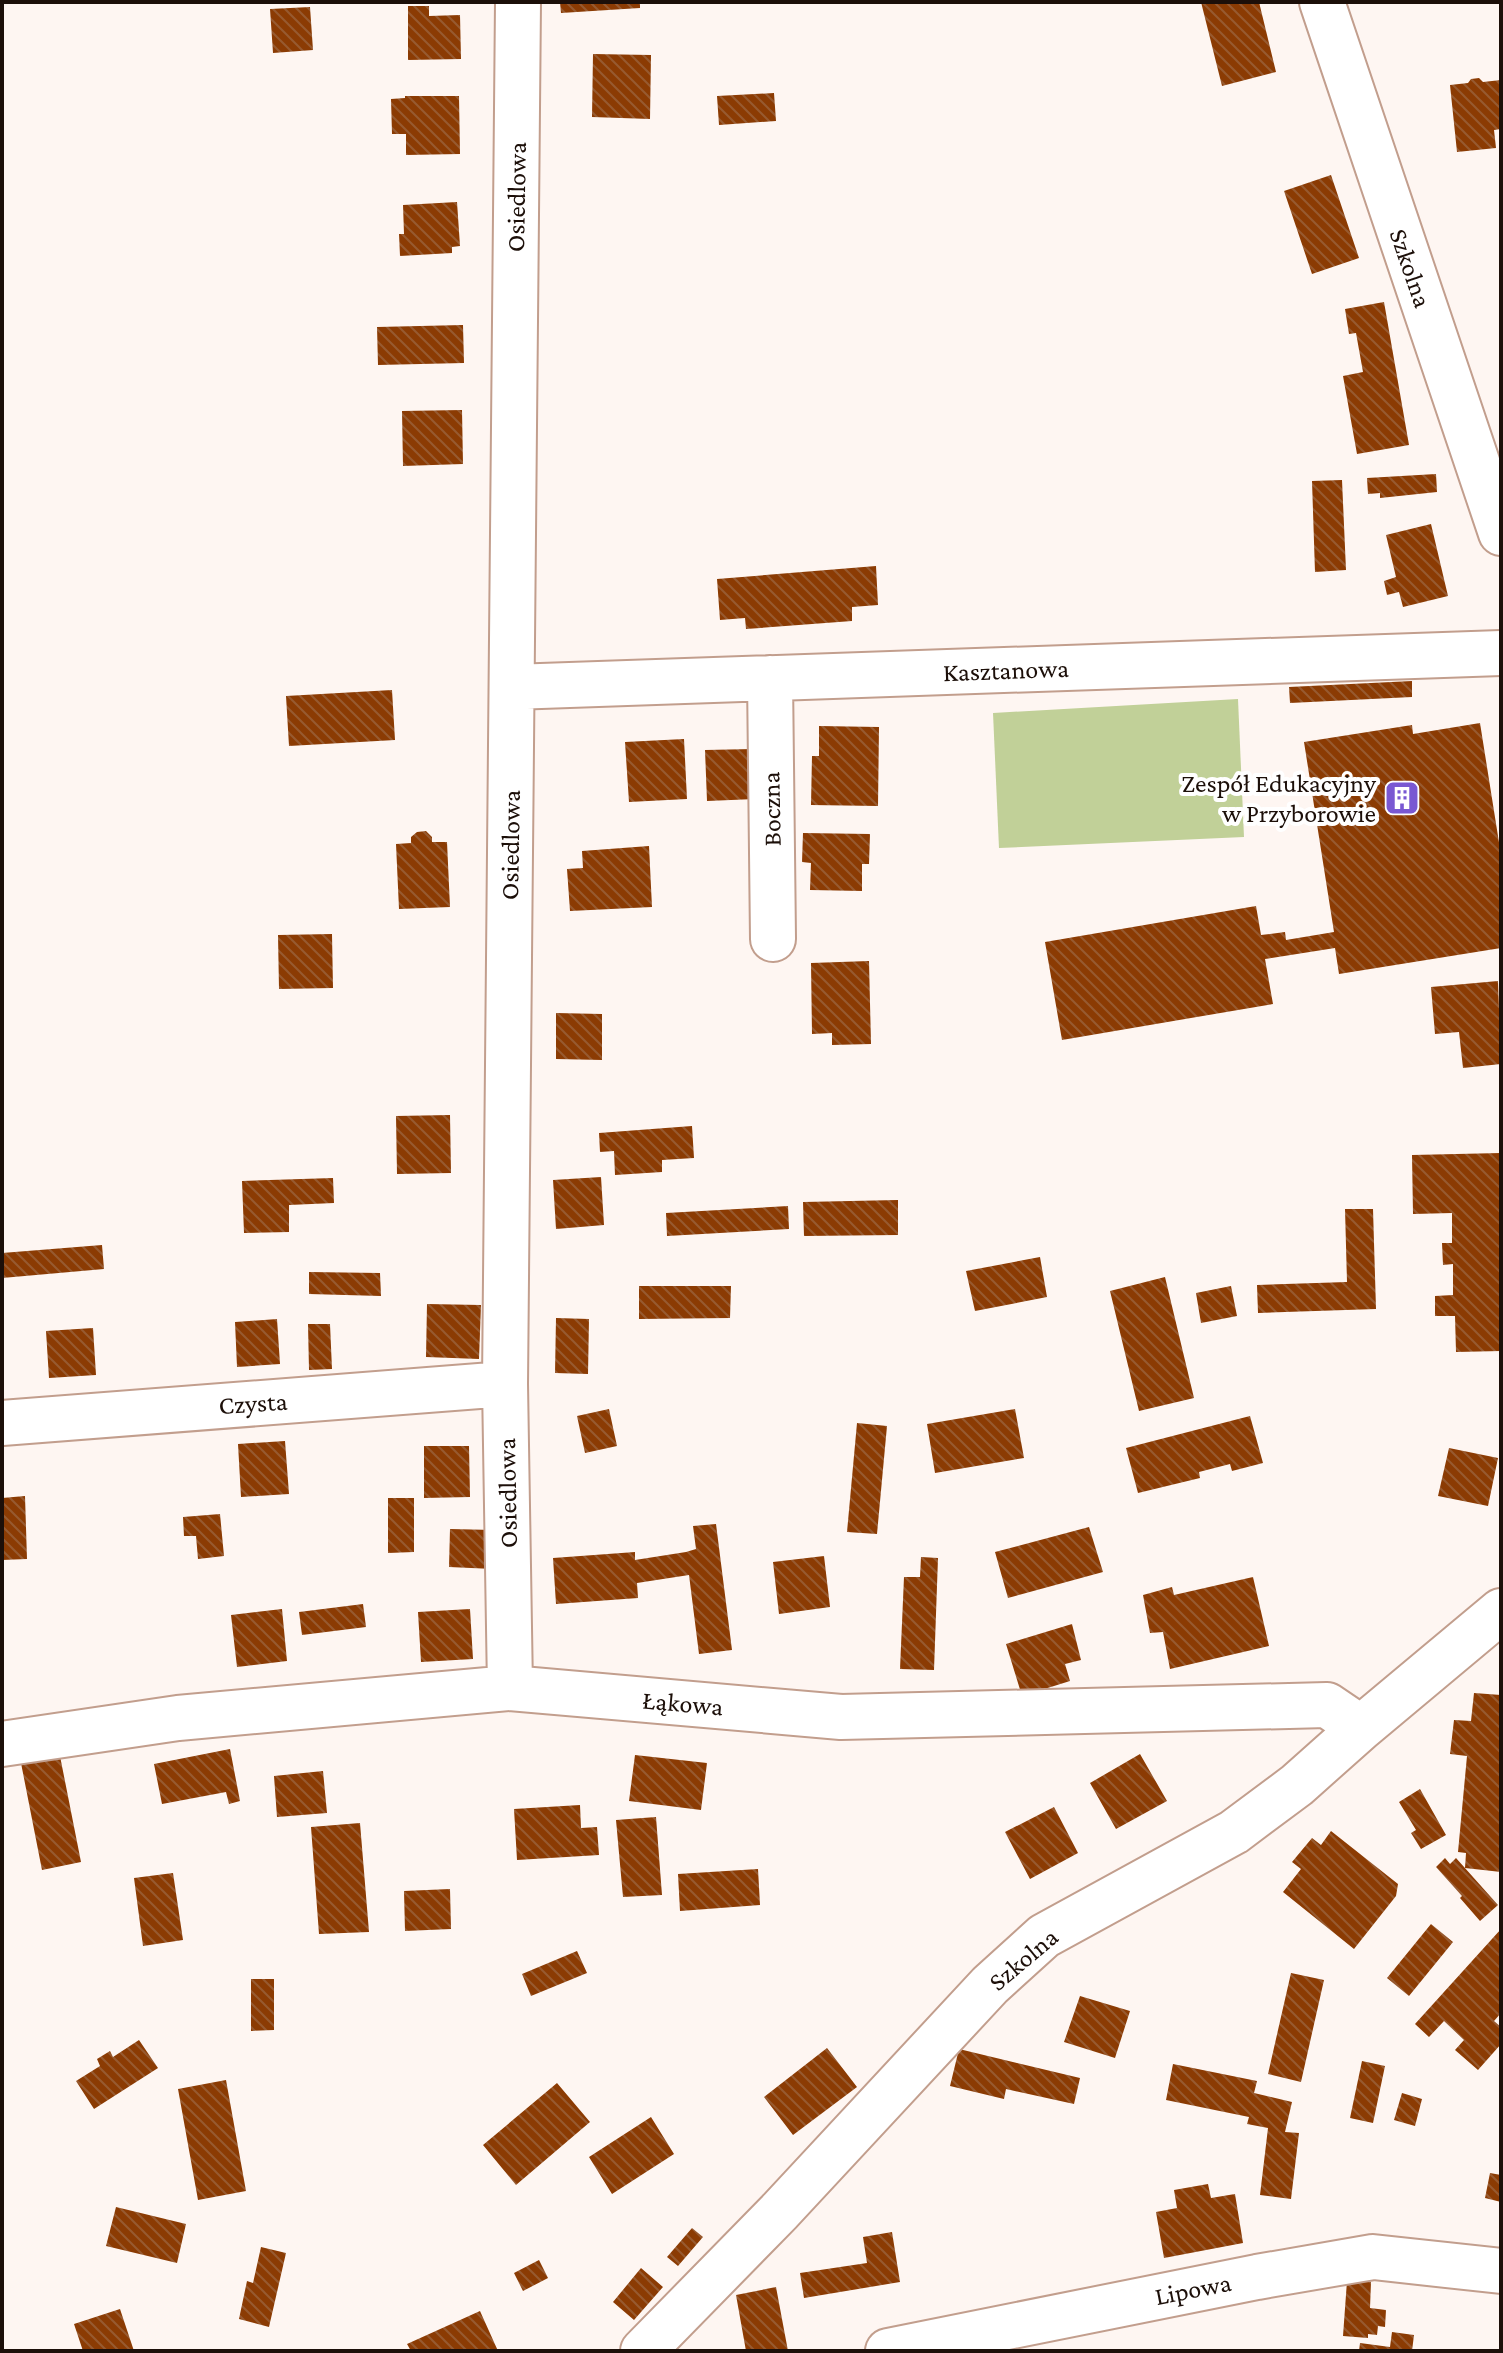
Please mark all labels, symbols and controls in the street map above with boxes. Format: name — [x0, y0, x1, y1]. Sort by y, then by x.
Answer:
street label: Osiedlowa — [501, 142, 532, 252]
street label: Szkolna — [1384, 225, 1437, 311]
street label: Kasztanowa — [942, 654, 1070, 687]
place label: Zespół Edukacyjny w Przyborowie — [1182, 769, 1377, 828]
street label: Boczna — [756, 771, 787, 847]
building icon: Zespół Edukacyjny w Przyborowie — [1383, 779, 1421, 817]
street label: Osiedlowa — [495, 790, 526, 900]
street label: Czysta — [218, 1387, 288, 1420]
street label: Osiedlowa — [492, 1438, 523, 1548]
street label: Łąkowa — [641, 1686, 725, 1721]
street label: Szkolna — [983, 1922, 1064, 1997]
street label: Lipowa — [1152, 2268, 1234, 2311]

